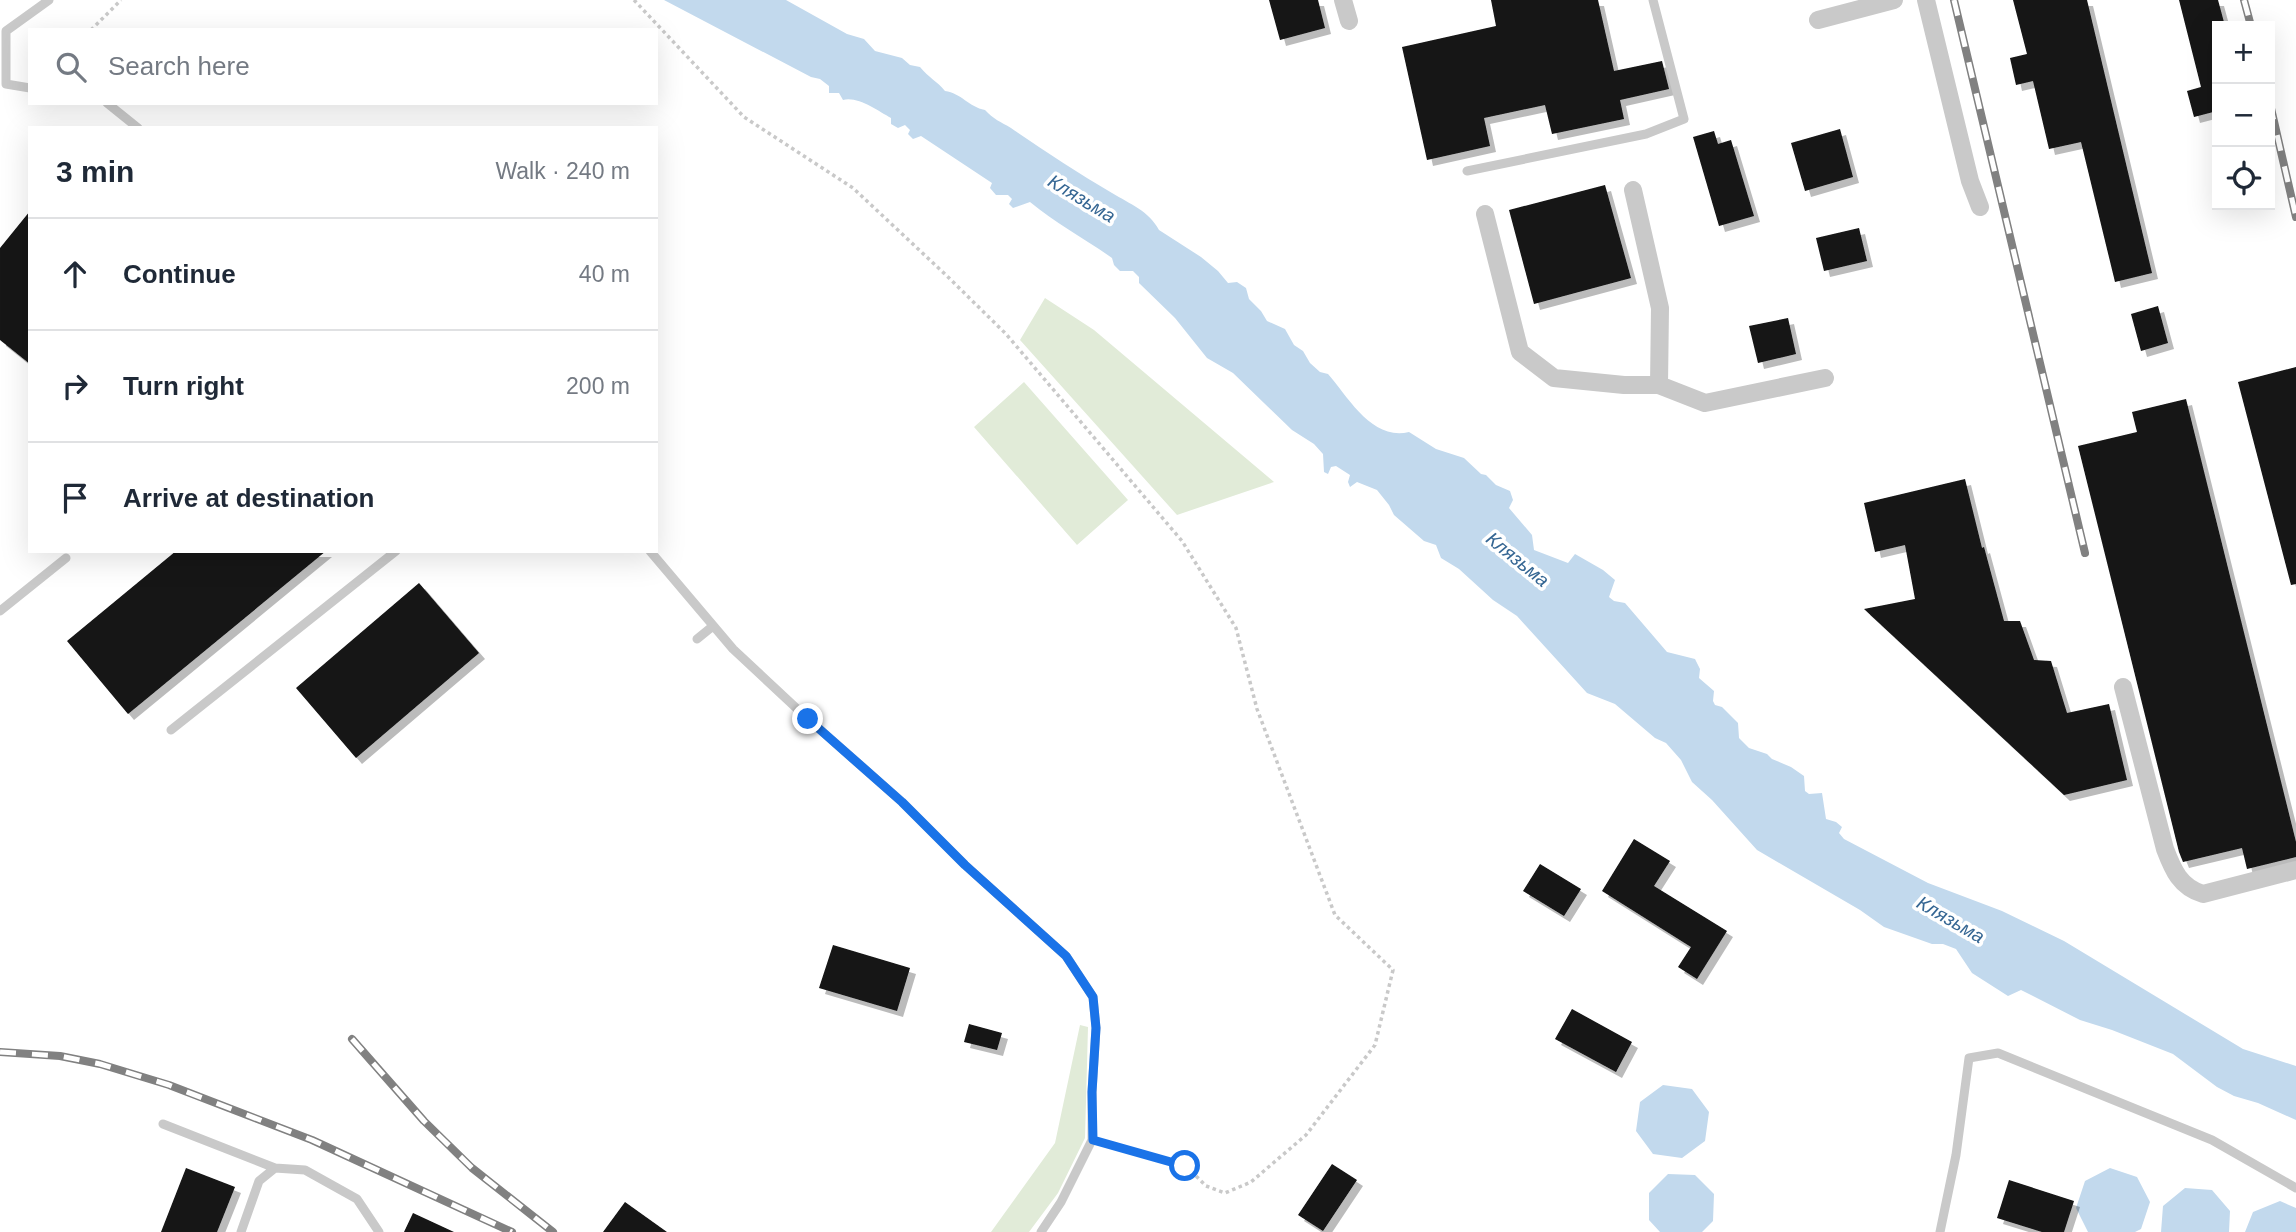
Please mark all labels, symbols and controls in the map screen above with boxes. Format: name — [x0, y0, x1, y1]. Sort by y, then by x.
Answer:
map controls — [2212, 21, 2275, 210]
button: + — [2212, 21, 2275, 84]
search box — [28, 28, 658, 105]
icon: search — [52, 48, 90, 86]
text: Search here — [108, 51, 250, 81]
button: − — [2212, 84, 2275, 147]
button: locate — [2212, 147, 2275, 210]
text: 3 min — [56, 155, 134, 188]
text: Walk · 240 m — [495, 158, 630, 184]
water label: Клязьма — [1044, 170, 1119, 227]
icon: ahead — [56, 255, 94, 293]
text: Continue — [123, 259, 236, 289]
text: 40 m — [579, 261, 630, 287]
icon: right — [56, 367, 94, 405]
text: Turn right — [123, 371, 244, 401]
text: 200 m — [566, 373, 630, 399]
icon: arrive — [56, 479, 94, 517]
text: Arrive at destination — [123, 483, 374, 513]
water label: Клязьма — [1482, 528, 1553, 591]
route end — [792, 703, 823, 734]
water label: Клязьма — [1913, 892, 1988, 947]
route start — [1169, 1150, 1200, 1181]

